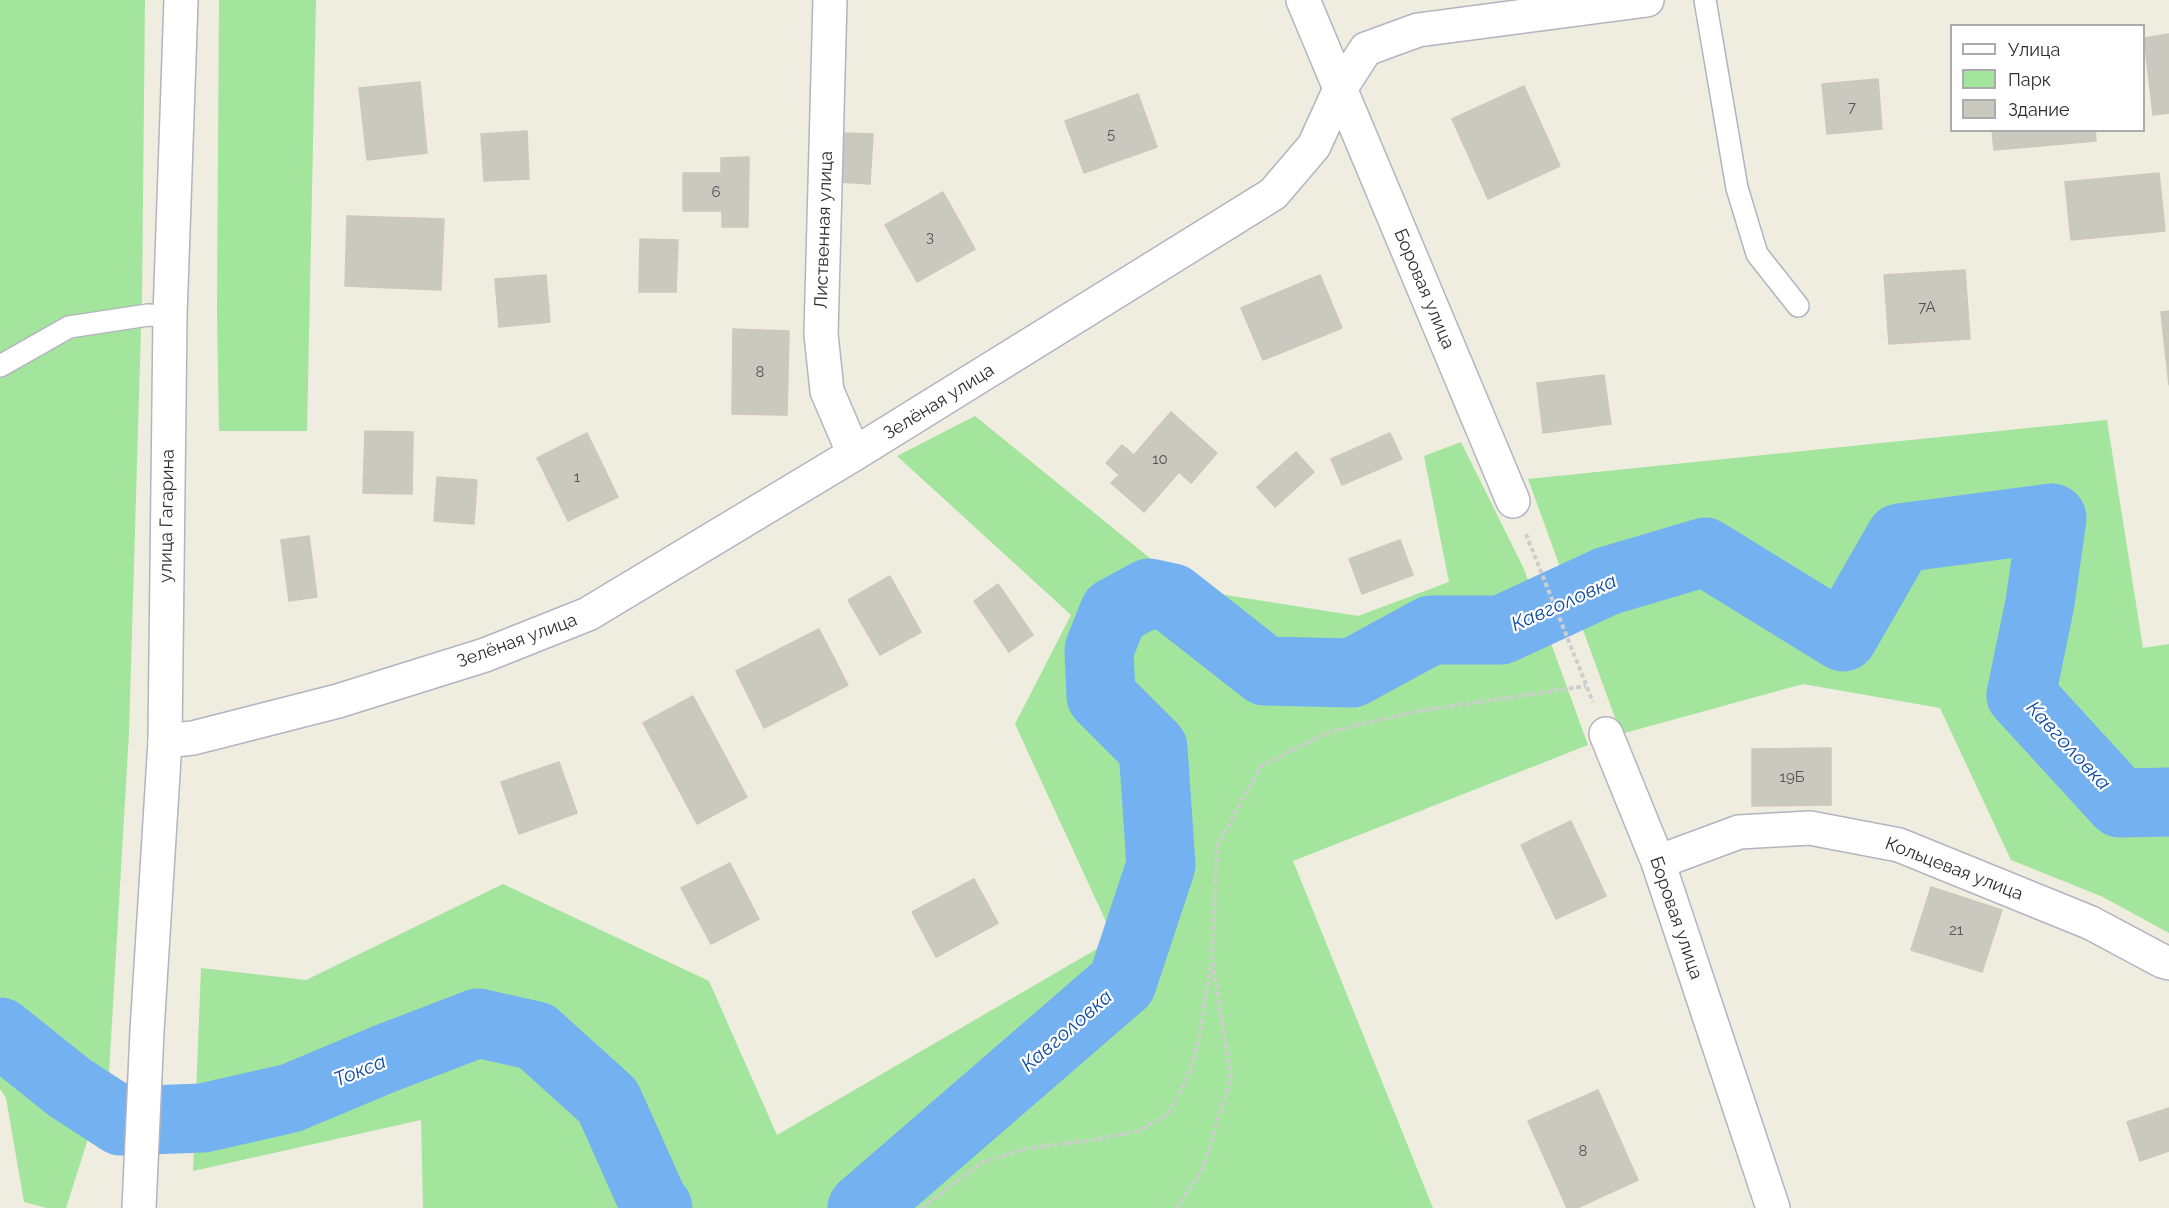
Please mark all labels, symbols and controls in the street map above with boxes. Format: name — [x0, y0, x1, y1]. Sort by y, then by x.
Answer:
legend — [1950, 24, 2145, 132]
text: Улица — [2008, 39, 2060, 60]
text: Парк — [2008, 69, 2051, 90]
house number: 7 — [1848, 98, 1856, 116]
text: Здание — [2008, 99, 2070, 120]
house number: 5 — [1107, 125, 1115, 143]
street label: Лиственная улица — [810, 151, 838, 309]
house number: 6 — [711, 183, 721, 201]
street label: Боровая улица — [1389, 226, 1459, 352]
house number: 3 — [926, 228, 934, 246]
house number: 7А — [1918, 298, 1936, 316]
street label: Зелёная улица — [880, 359, 998, 445]
house number: 8 — [756, 363, 764, 381]
street label: улица Гагарина — [155, 449, 179, 583]
house number: 10 — [1152, 450, 1168, 468]
house number: 1 — [574, 468, 580, 486]
water label: Кавголовка — [1508, 569, 1620, 637]
street label: Зелёная улица — [454, 609, 580, 673]
water label: Кавголовка — [2021, 697, 2115, 795]
house number: 19Б — [1780, 768, 1804, 786]
street label: Кольцевая улица — [1882, 833, 2026, 905]
street label: Боровая улица — [1645, 854, 1707, 982]
house number: 21 — [1949, 921, 1963, 939]
water label: Кавголовка — [1017, 985, 1117, 1077]
water label: Токса — [331, 1050, 389, 1092]
house number: 8 — [1579, 1142, 1587, 1160]

